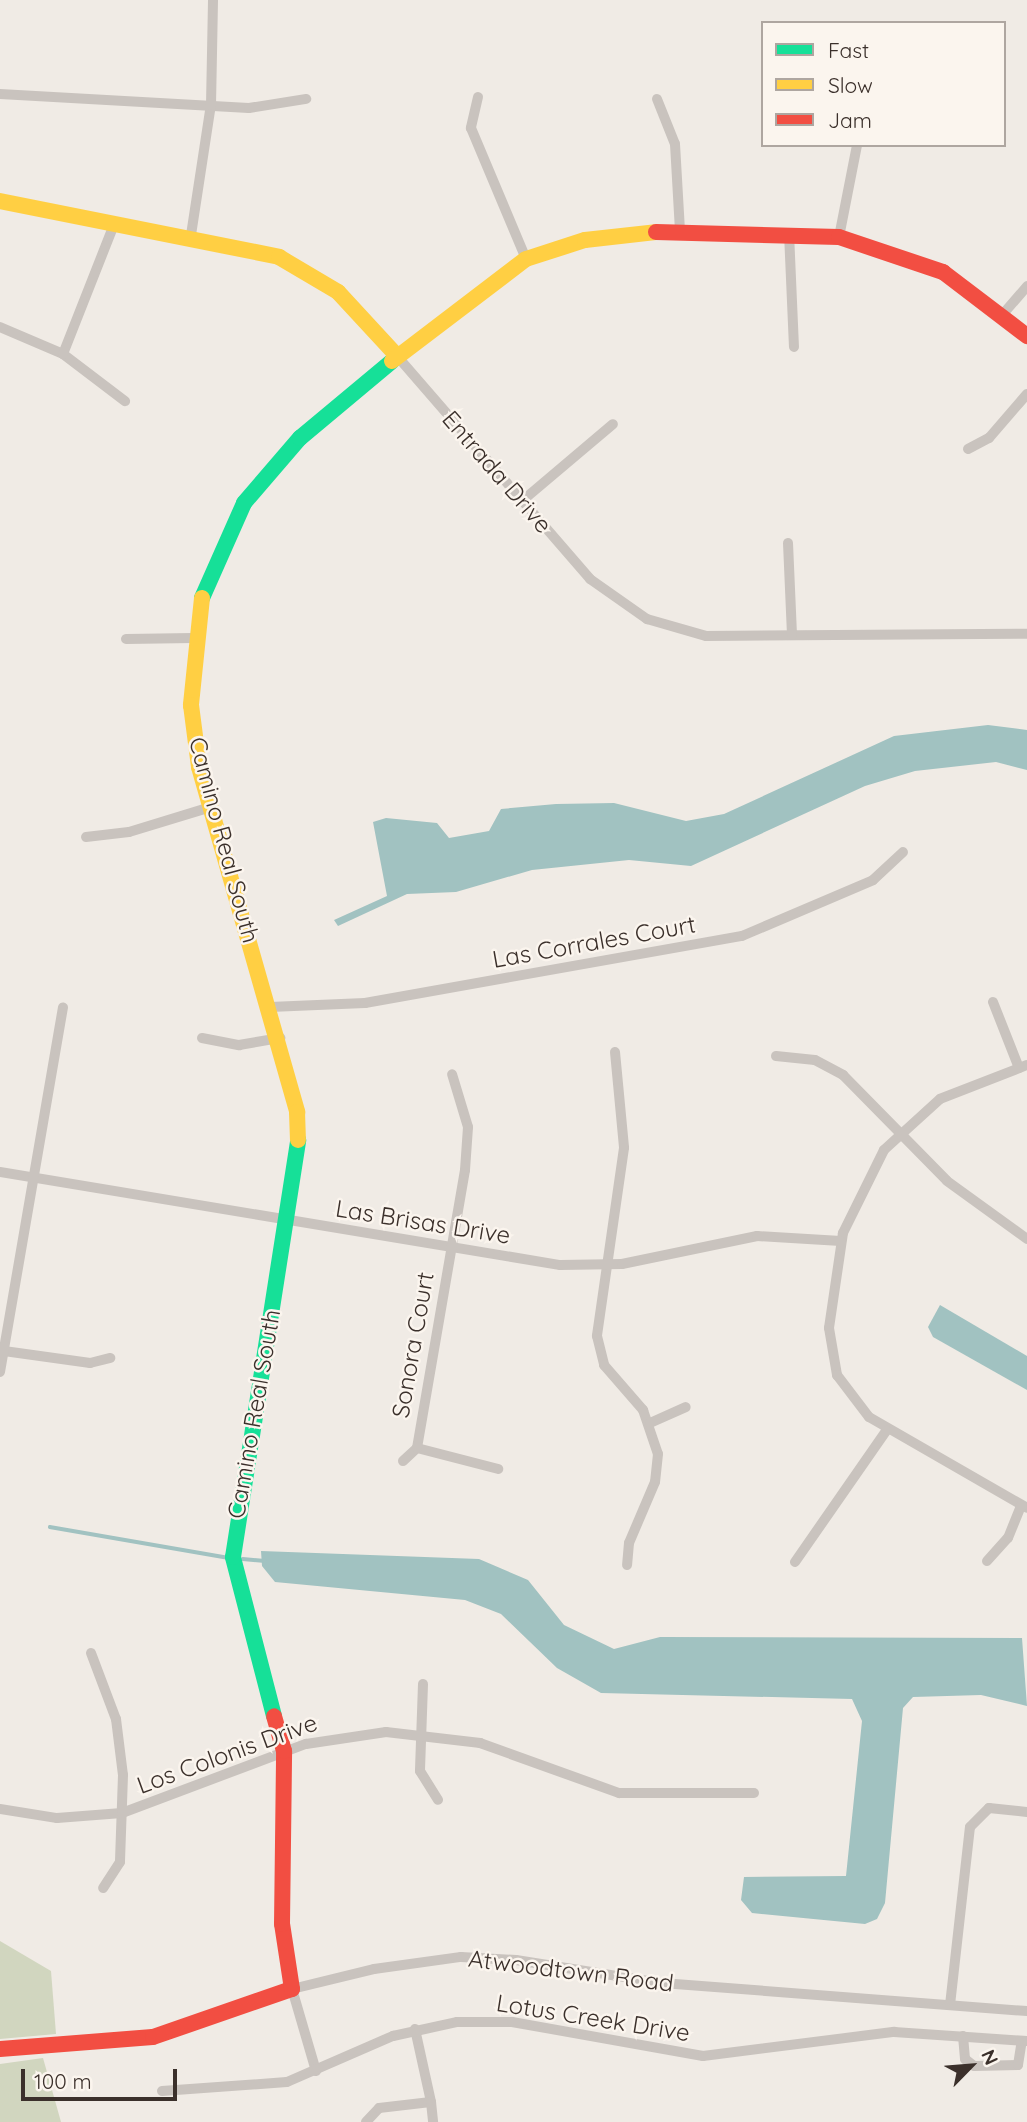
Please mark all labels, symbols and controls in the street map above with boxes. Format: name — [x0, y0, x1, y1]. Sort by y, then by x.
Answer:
legend — [761, 21, 1006, 147]
text: Fast — [828, 37, 869, 63]
text: Slow — [828, 72, 873, 98]
text: Jam — [828, 107, 872, 133]
street label: Entrada Drive — [436, 405, 558, 539]
street label: Camino Real South — [183, 734, 265, 946]
street label: Las Corrales Court — [490, 910, 698, 974]
street label: Las Brisas Drive — [333, 1194, 513, 1250]
street label: Sonora Court — [386, 1270, 440, 1420]
street label: Camino Real South — [221, 1307, 287, 1521]
street label: Los Colonis Drive — [133, 1708, 321, 1800]
street label: Atwoodtown Road — [467, 1944, 675, 1998]
street label: Lotus Creek Drive — [494, 1988, 692, 2048]
north arrow — [936, 2031, 1006, 2101]
text: N — [976, 2046, 1004, 2069]
scale bar — [24, 2056, 180, 2100]
text: 100 m — [34, 2068, 92, 2094]

